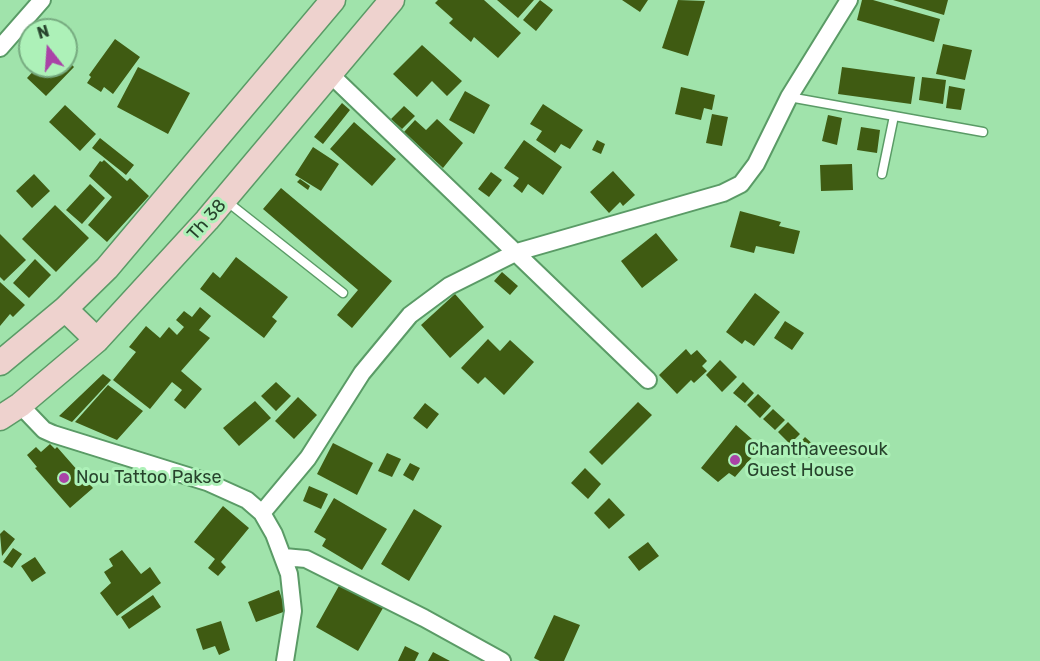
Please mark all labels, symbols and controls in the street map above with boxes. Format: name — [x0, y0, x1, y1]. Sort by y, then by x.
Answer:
north arrow — [18, 18, 78, 78]
text: N — [35, 21, 51, 43]
street label: Th 38 — [183, 195, 231, 245]
place label: Chanthaveesouk Guest House — [747, 439, 888, 482]
marker: Chanthaveesouk Guest House — [728, 453, 742, 467]
place label: Nou Tattoo Pakse — [76, 467, 222, 489]
marker: Nou Tattoo Pakse — [57, 471, 71, 485]

